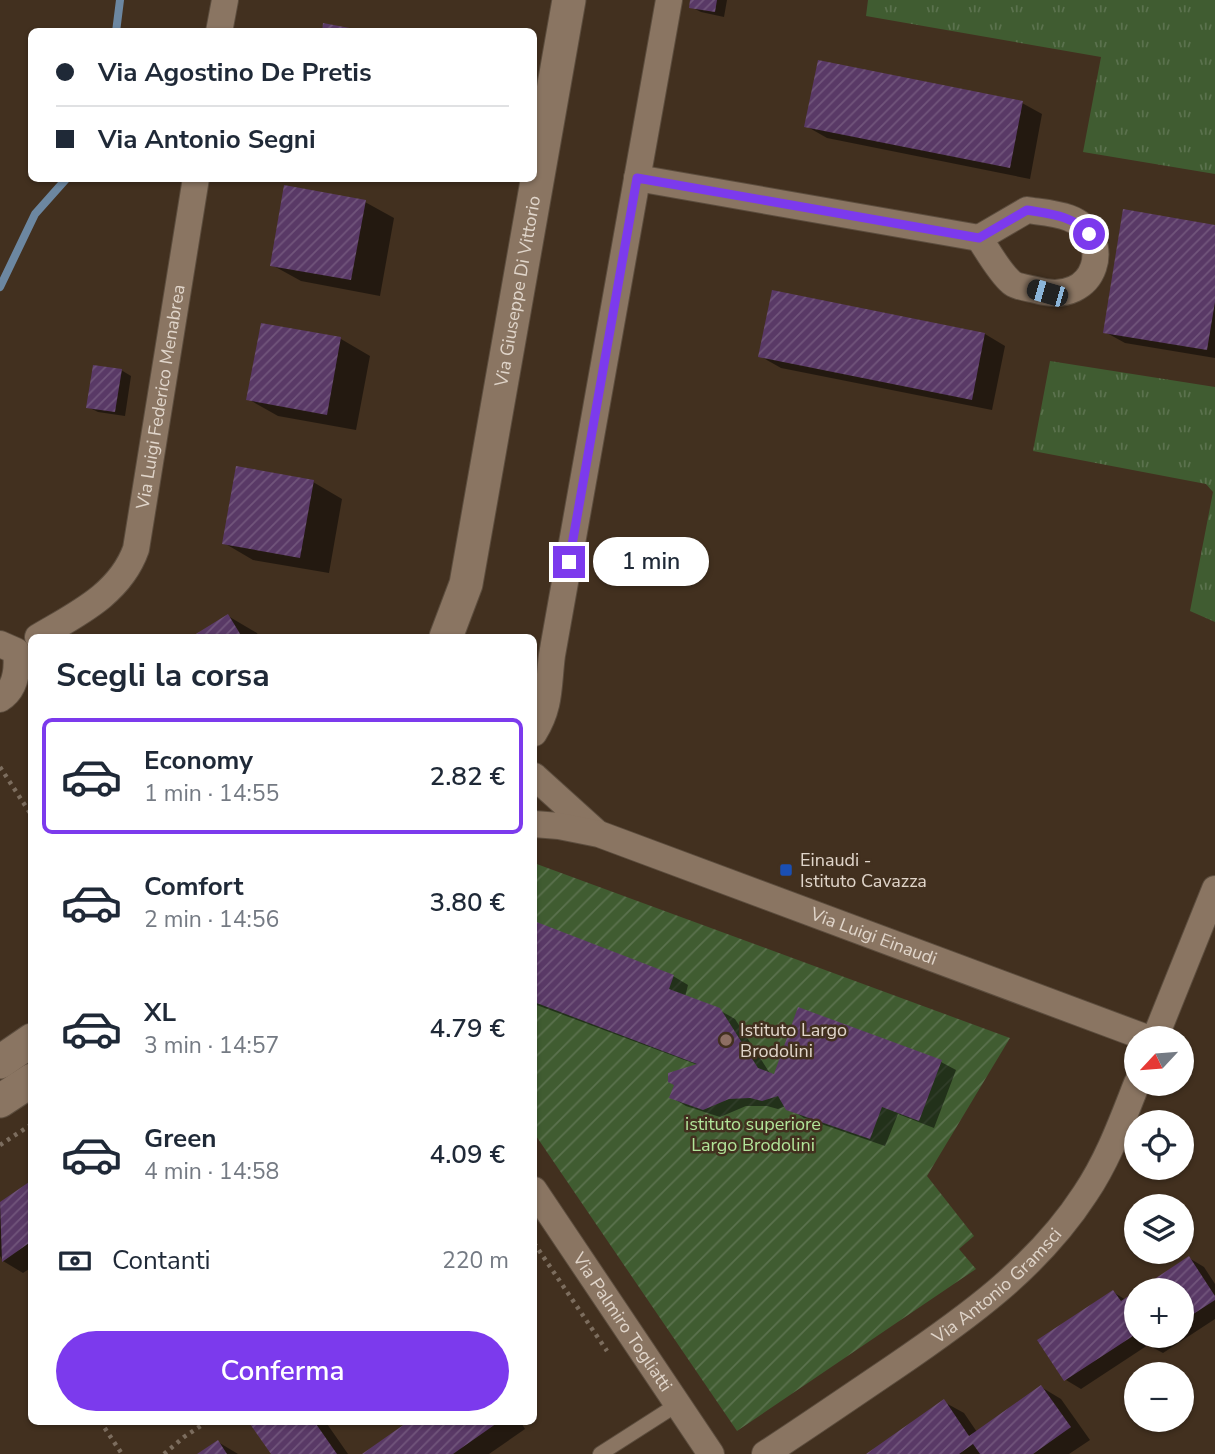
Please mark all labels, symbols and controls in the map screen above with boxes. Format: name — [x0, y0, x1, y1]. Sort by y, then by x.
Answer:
text: Via Agostino De Pretis — [98, 55, 372, 90]
text: Via Antonio Segni — [98, 122, 316, 157]
street label: Via Giuseppe Di Vittorio — [489, 194, 546, 389]
route start — [1073, 218, 1105, 250]
car — [1024, 277, 1071, 309]
street label: Via Luigi Federico Menabrea — [130, 283, 191, 512]
callout: 1 min — [594, 538, 709, 586]
route end — [553, 546, 585, 578]
text: 1 min — [622, 546, 680, 577]
text: Scegli la corsa — [56, 654, 270, 697]
text: Economy — [144, 743, 253, 778]
icon: car — [60, 745, 123, 808]
text: 2.82 € — [430, 759, 505, 794]
text: 1 min · 14:55 — [144, 778, 279, 809]
place label: Einaudi - Istituto Cavazza — [800, 848, 927, 893]
marker: Einaudi - Istituto Cavazza — [778, 862, 794, 878]
text: Comfort — [144, 869, 244, 904]
icon: car — [60, 871, 123, 934]
text: 3.80 € — [430, 885, 505, 920]
street label: Via Luigi Einaudi — [806, 901, 940, 971]
text: 2 min · 14:56 — [144, 904, 279, 935]
text: XL — [144, 995, 176, 1030]
icon: car — [60, 997, 123, 1060]
text: 4.79 € — [430, 1011, 505, 1046]
place label: Istituto Largo Brodolini — [740, 1018, 847, 1063]
north arrow — [1124, 1026, 1194, 1096]
map controls — [1124, 1026, 1194, 1432]
text: 3 min · 14:57 — [144, 1030, 279, 1061]
marker: Istituto Largo Brodolini — [718, 1032, 734, 1048]
button: locate — [1124, 1110, 1194, 1180]
park label: istituto superiore Largo Brodolini — [685, 1112, 821, 1157]
text: Green — [144, 1121, 217, 1156]
icon: car — [60, 1123, 123, 1186]
text: 4.09 € — [430, 1137, 505, 1172]
text: 4 min · 14:58 — [144, 1156, 279, 1187]
button: layers — [1124, 1194, 1194, 1264]
street label: Via Antonio Gramsci — [927, 1223, 1067, 1350]
icon: cash — [56, 1242, 94, 1280]
text: Contanti — [112, 1243, 211, 1278]
text: 220 m — [442, 1245, 509, 1276]
street label: Via Palmiro Togliatti — [567, 1247, 678, 1396]
button: + — [1124, 1278, 1194, 1348]
button: Conferma — [56, 1331, 509, 1411]
button: − — [1124, 1362, 1194, 1432]

